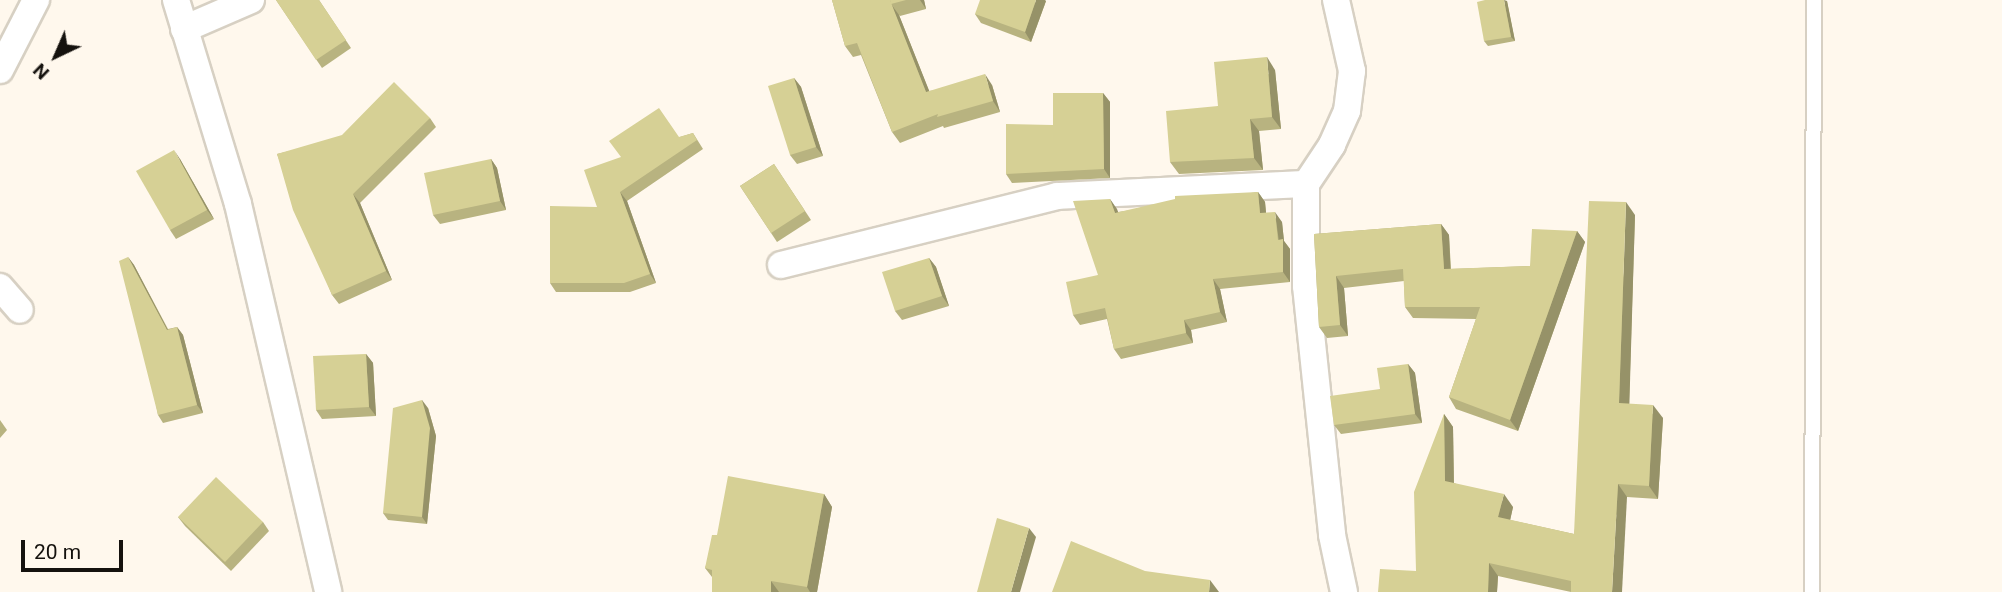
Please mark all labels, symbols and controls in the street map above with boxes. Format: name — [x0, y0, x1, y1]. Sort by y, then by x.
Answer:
north arrow — [21, 21, 91, 91]
text: N — [28, 59, 54, 84]
scale bar — [24, 526, 126, 570]
text: 20 m — [34, 540, 81, 564]

